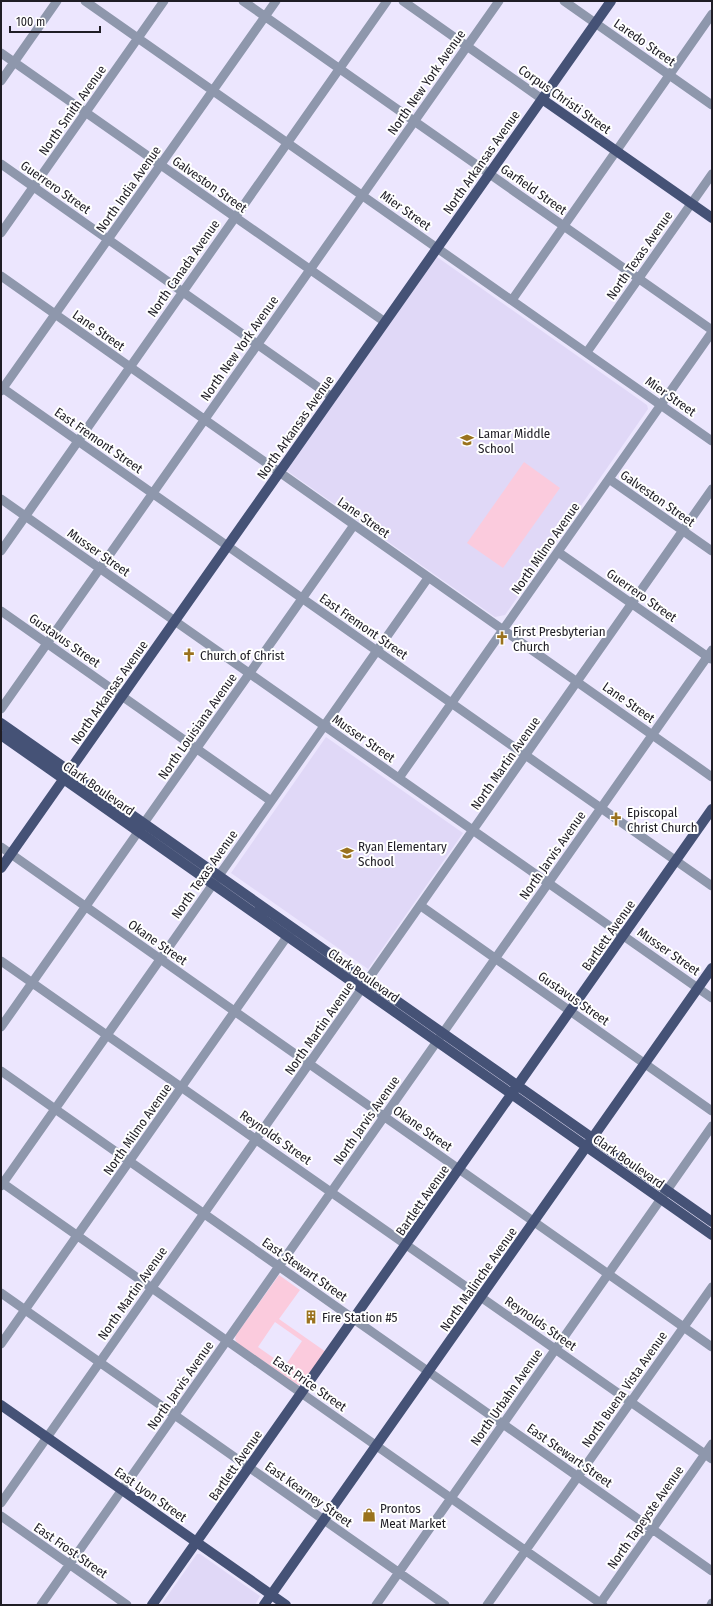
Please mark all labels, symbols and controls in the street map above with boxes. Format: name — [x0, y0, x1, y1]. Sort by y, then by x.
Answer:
scale bar — [10, 8, 100, 34]
text: 100 m — [16, 15, 45, 29]
street label: Laredo Street — [611, 16, 679, 69]
street label: North New York Avenue — [385, 27, 468, 138]
street label: North Smith Avenue — [36, 62, 109, 158]
street label: Corpus Christi Street — [516, 62, 614, 137]
street label: North Arkansas Avenue — [440, 107, 523, 217]
street label: North India Avenue — [93, 143, 164, 236]
street label: Galveston Street — [170, 153, 250, 216]
street label: Guerrero Street — [18, 158, 94, 217]
street label: Garfield Street — [498, 161, 570, 218]
street label: Mier Street — [377, 187, 435, 234]
street label: North Texas Avenue — [603, 208, 676, 302]
street label: North Canada Avenue — [144, 217, 223, 320]
street label: North New York Avenue — [198, 293, 281, 404]
street label: Lane Street — [70, 307, 128, 354]
street label: North Arkansas Avenue — [254, 372, 337, 482]
street label: Mier Street — [642, 373, 700, 420]
street label: East Fremont Street — [52, 404, 146, 477]
place label: Lamar Middle School — [478, 426, 550, 456]
school or university icon: Lamar Middle School — [459, 432, 475, 448]
street label: Galveston Street — [618, 467, 698, 530]
street label: Lane Street — [335, 494, 393, 541]
street label: North Milmo Avenue — [508, 500, 583, 597]
street label: Musser Street — [65, 525, 134, 580]
street label: Guerrero Street — [604, 566, 680, 625]
street label: East Fremont Street — [317, 590, 411, 663]
street label: Gustavus Street — [26, 610, 104, 671]
place label: First Presbyterian Church — [513, 624, 606, 654]
church icon: First Presbyterian Church — [494, 630, 510, 646]
street label: North Arkansas Avenue — [68, 637, 151, 747]
church icon: Church of Christ — [181, 647, 197, 663]
place label: Church of Christ — [200, 648, 285, 663]
street label: North Louisiana Avenue — [155, 670, 240, 782]
street label: Lane Street — [600, 679, 658, 726]
street label: Musser Street — [330, 711, 399, 766]
street label: North Martin Avenue — [468, 714, 543, 813]
street label: Clark Boulevard — [60, 758, 137, 818]
place label: Episcopal Christ Church — [627, 805, 698, 835]
street label: North Jarvis Avenue — [516, 808, 589, 902]
church icon: Episcopal Christ Church — [608, 811, 624, 827]
street label: North Texas Avenue — [168, 827, 241, 921]
place label: Ryan Elementary School — [358, 839, 447, 869]
school or university icon: Ryan Elementary School — [339, 845, 355, 861]
street label: Bartlett Avenue — [579, 897, 638, 973]
street label: Okane Street — [125, 917, 191, 969]
street label: Musser Street — [635, 924, 704, 979]
street label: Clark Boulevard — [325, 945, 402, 1005]
street label: Gustavus Street — [535, 968, 613, 1029]
street label: North Martin Avenue — [282, 979, 357, 1078]
street label: North Jarvis Avenue — [330, 1073, 403, 1167]
street label: North Milmo Avenue — [100, 1081, 175, 1178]
street label: Okane Street — [390, 1103, 456, 1155]
street label: Reynolds Street — [237, 1107, 315, 1168]
street label: Clark Boulevard — [590, 1131, 667, 1191]
street label: Bartlett Avenue — [393, 1162, 452, 1238]
street label: North Malinche Avenue — [437, 1224, 520, 1334]
street label: East Stewart Street — [259, 1234, 351, 1305]
street label: North Martin Avenue — [95, 1244, 170, 1343]
street label: Reynolds Street — [502, 1293, 580, 1354]
building icon: Fire Station #5 — [303, 1309, 319, 1325]
place label: Fire Station #5 — [322, 1310, 398, 1325]
street label: North Buena Vista Avenue — [579, 1328, 670, 1450]
street label: North Jarvis Avenue — [144, 1338, 217, 1432]
street label: North Urbahn Avenue — [467, 1346, 545, 1449]
street label: East Price Street — [270, 1353, 350, 1415]
street label: East Stewart Street — [524, 1420, 616, 1491]
street label: Bartlett Avenue — [206, 1427, 265, 1503]
street label: East Kearney Street — [262, 1459, 356, 1531]
street label: North Tapeyste Avenue — [604, 1463, 687, 1572]
street label: East Lyon Street — [112, 1464, 190, 1525]
place label: Prontos Meat Market — [380, 1501, 447, 1531]
shop icon: Prontos Meat Market — [361, 1507, 377, 1523]
street label: East Frost Street — [31, 1520, 111, 1582]

